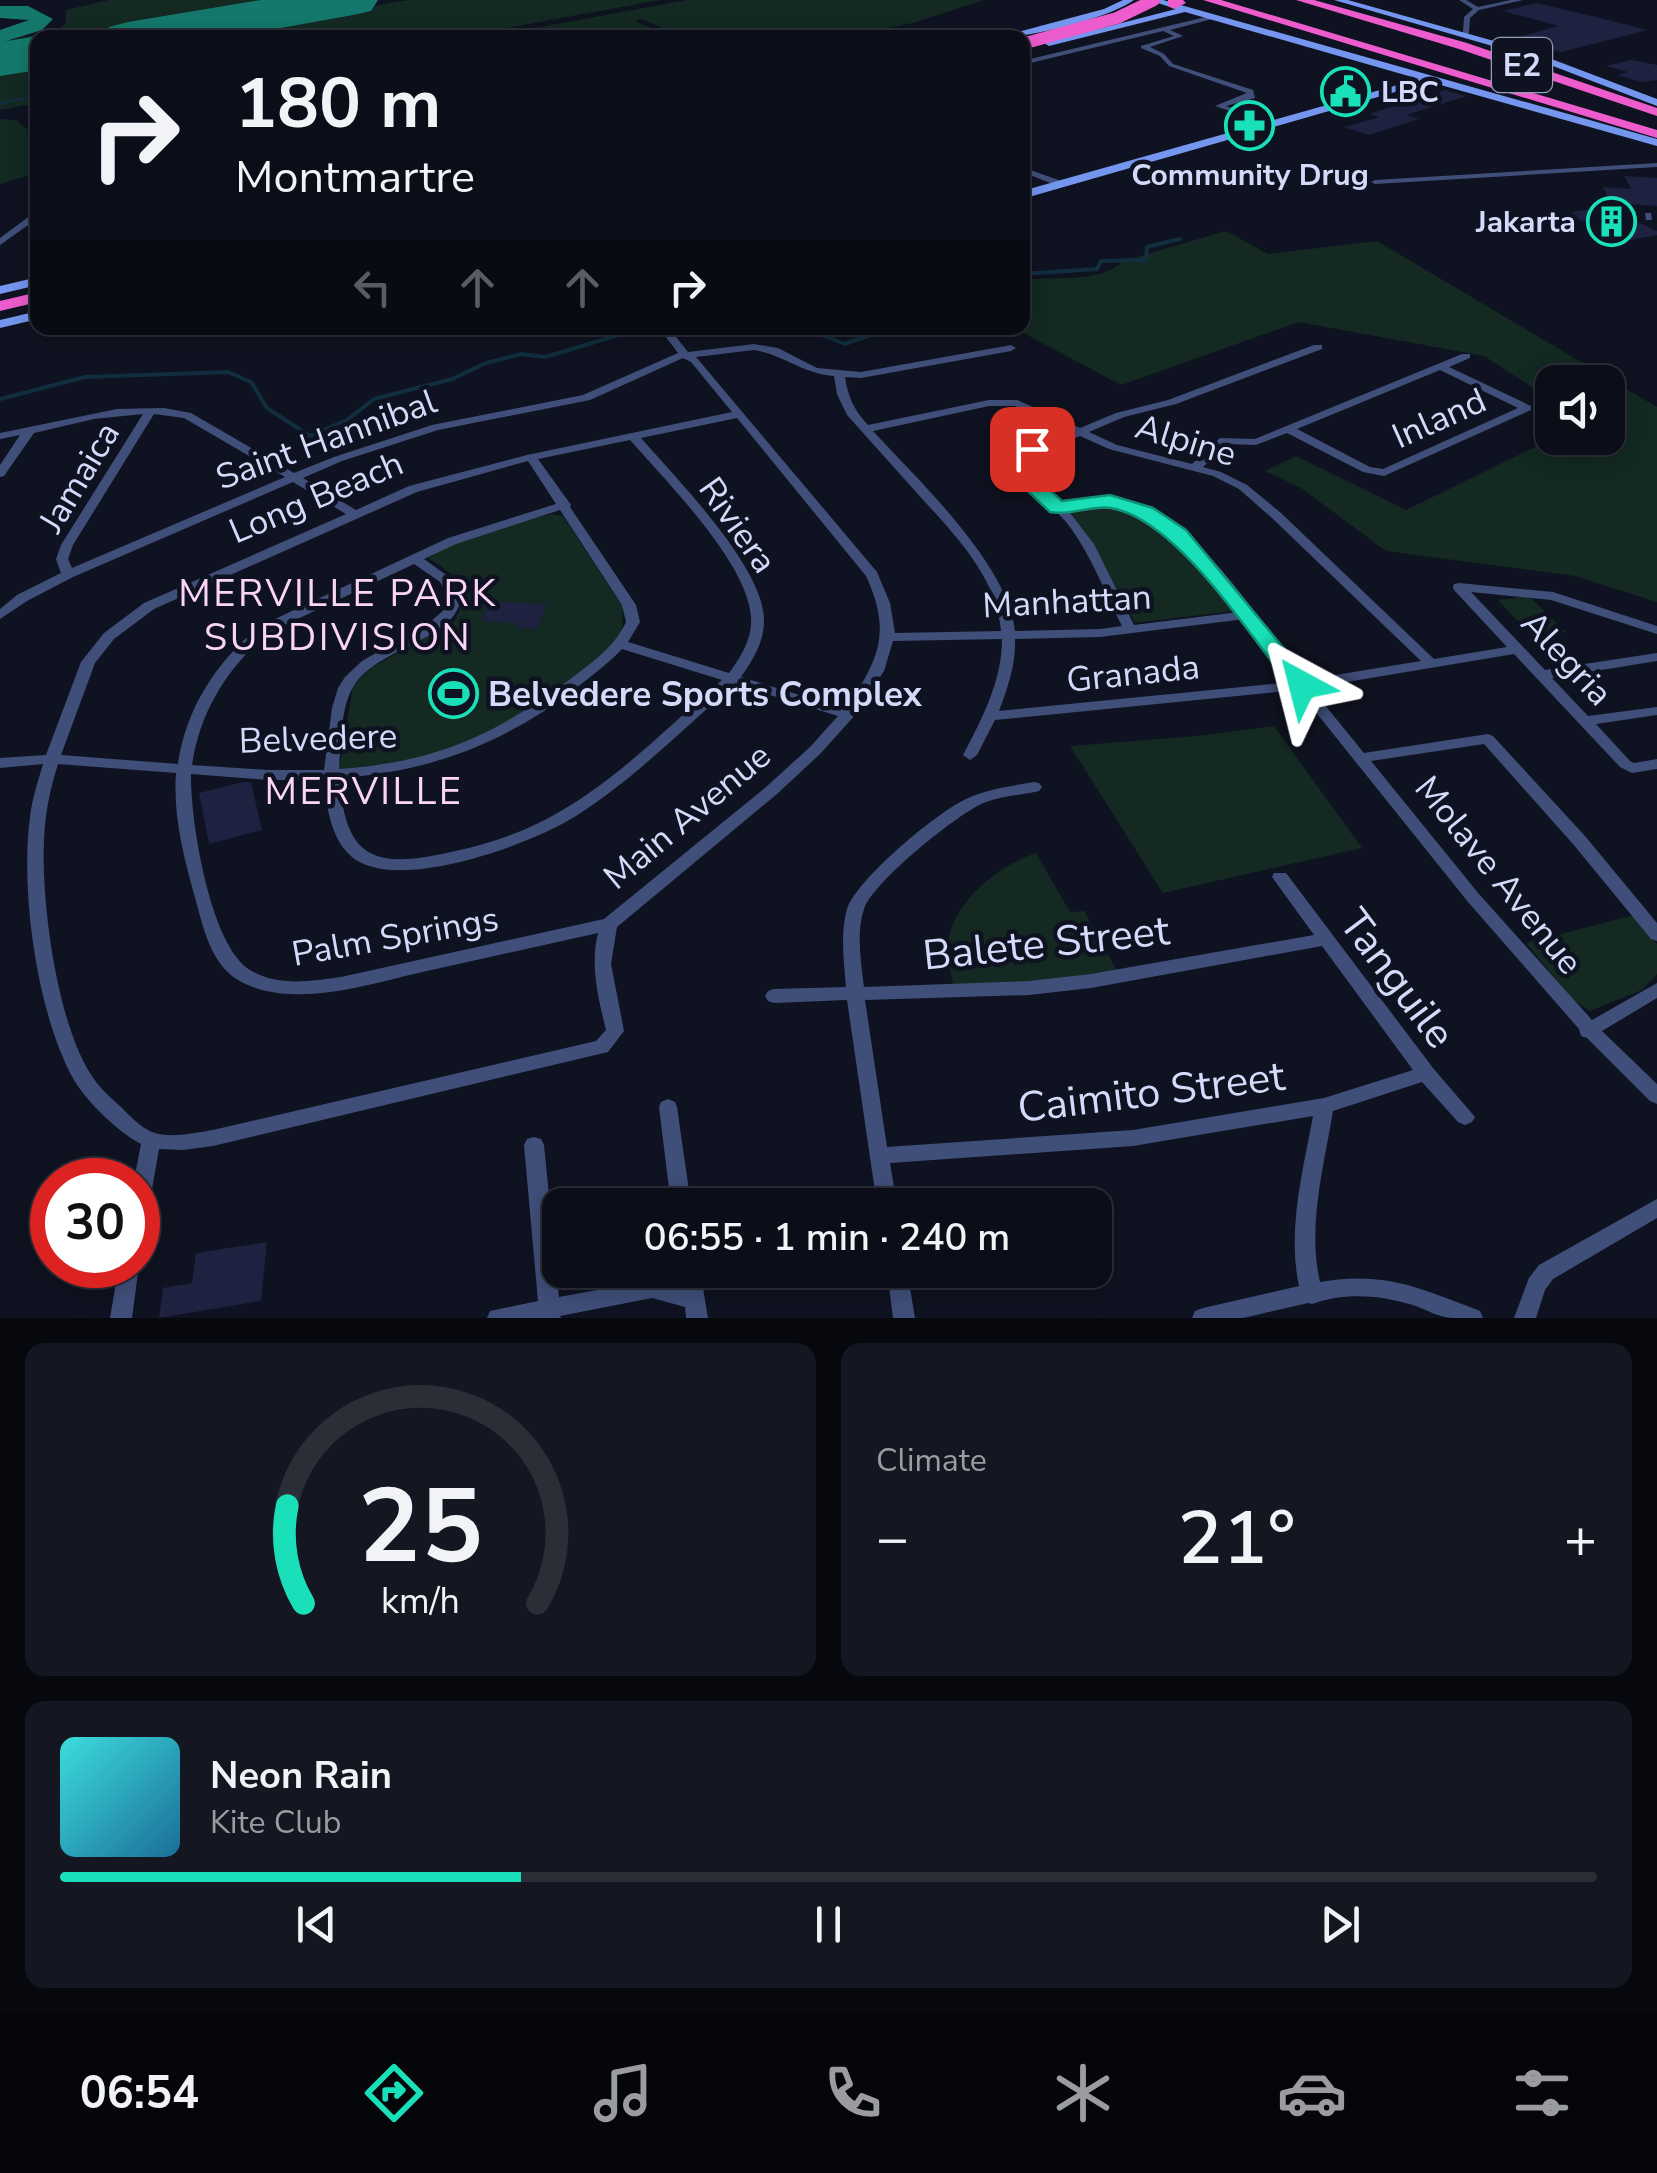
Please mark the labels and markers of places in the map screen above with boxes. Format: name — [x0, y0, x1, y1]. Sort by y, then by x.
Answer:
public building icon: LBC — [1320, 66, 1372, 118]
place label: LBC — [1381, 72, 1439, 113]
pharmacy icon: Community Drug — [1224, 100, 1276, 152]
place label: Community Drug — [1131, 155, 1369, 196]
building icon: Jakarta — [1585, 196, 1637, 248]
place label: Jakarta — [1475, 202, 1576, 243]
pin — [990, 407, 1075, 492]
sports icon: Belvedere Sports Complex — [427, 668, 479, 720]
place label: Belvedere Sports Complex — [488, 671, 923, 718]

